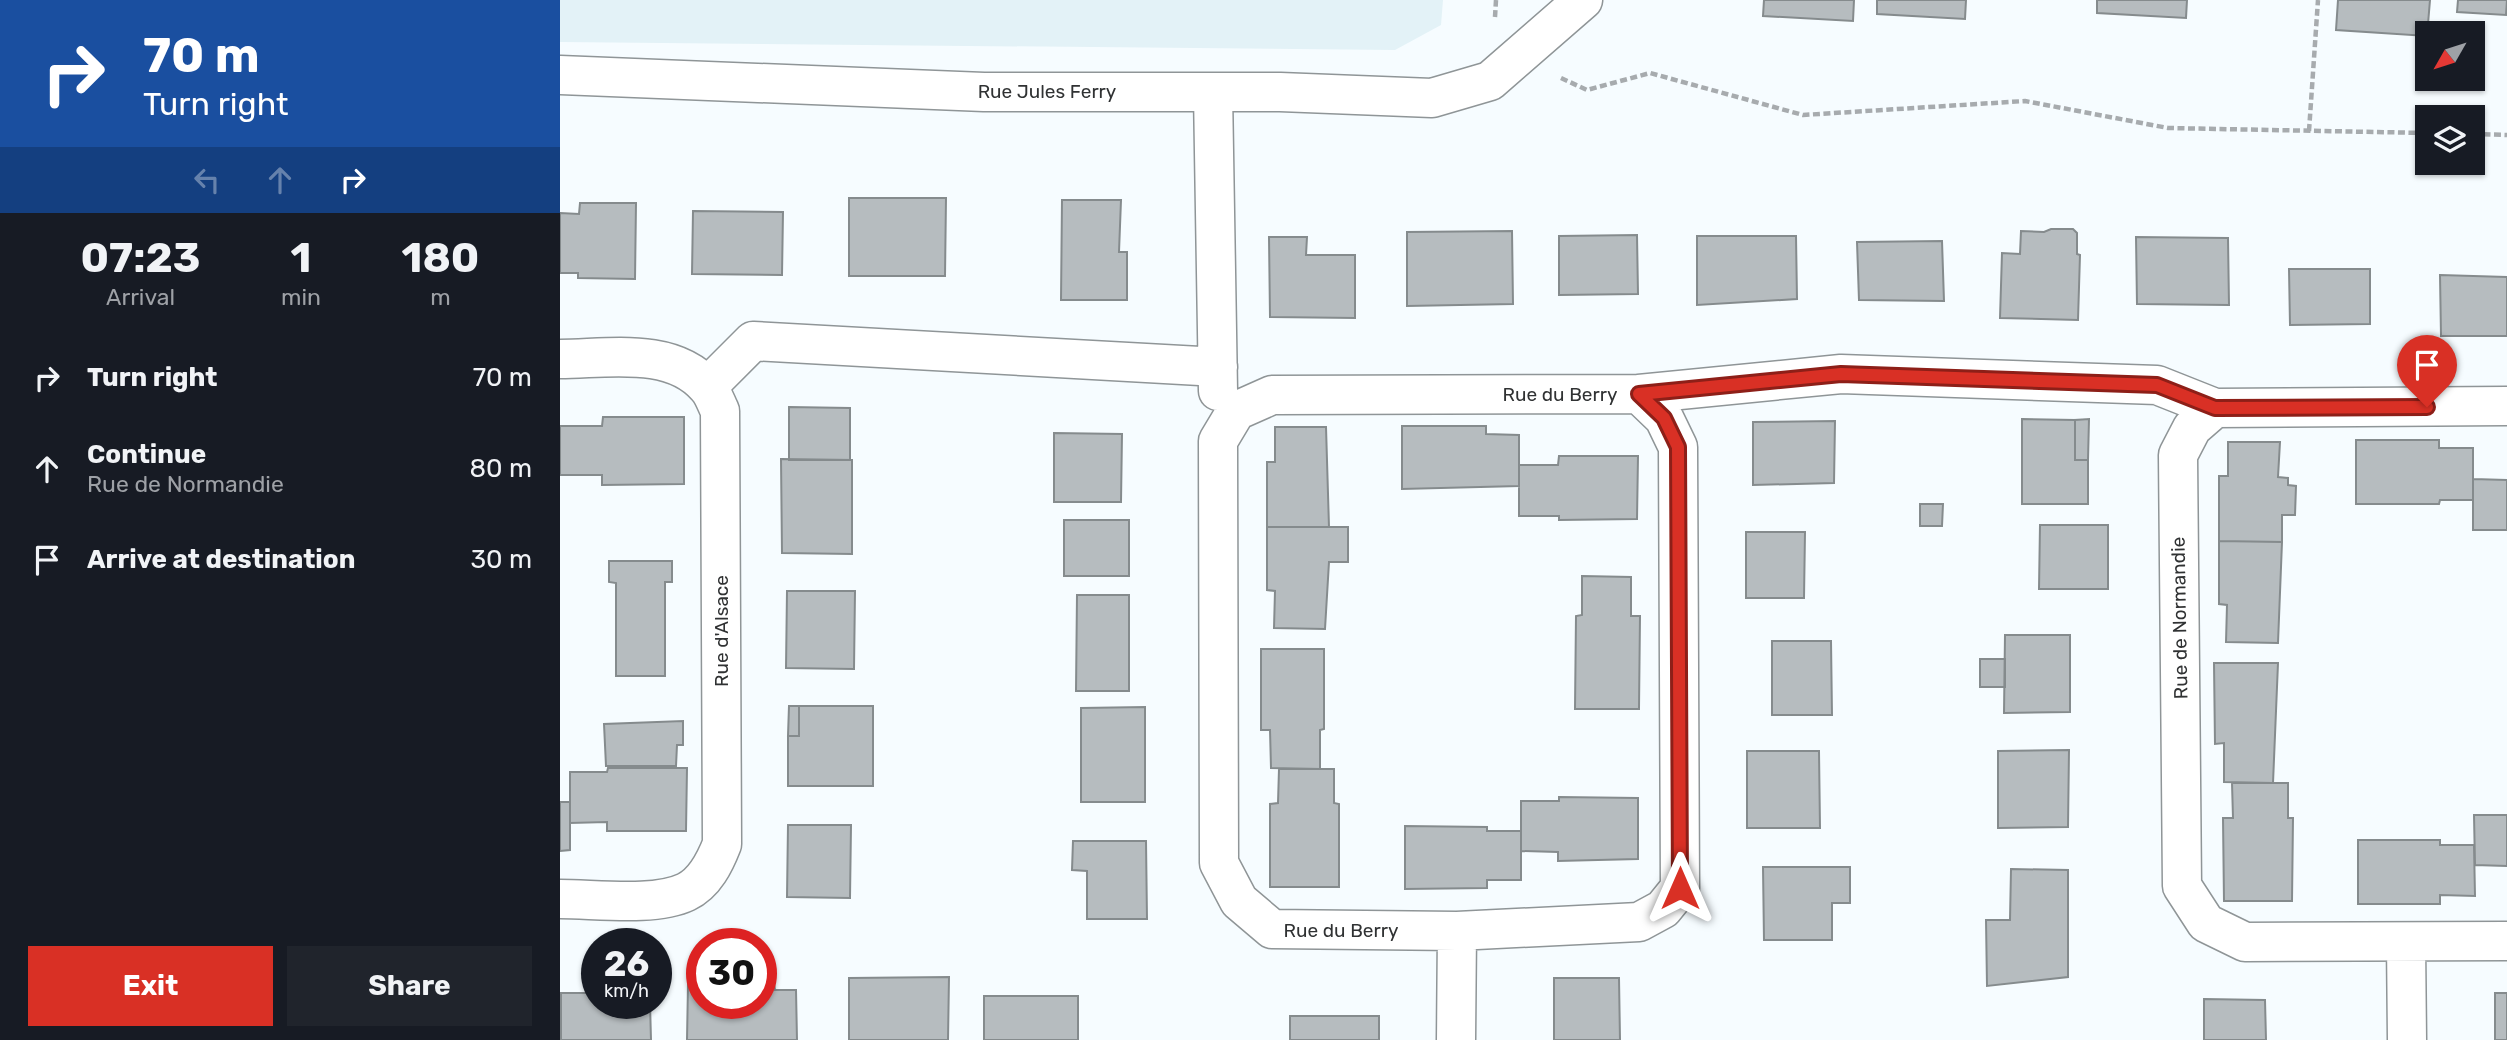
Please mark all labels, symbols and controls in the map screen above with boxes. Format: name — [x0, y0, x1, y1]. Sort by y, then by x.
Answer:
north arrow — [2415, 21, 2485, 91]
map controls — [2415, 21, 2485, 175]
text: 70 m — [143, 26, 260, 84]
icon: right — [28, 28, 119, 119]
street label: Rue Jules Ferry — [978, 80, 1116, 103]
text: Turn right — [143, 85, 288, 123]
button: layers — [2415, 105, 2485, 175]
icon: left — [188, 161, 226, 199]
icon: ahead — [261, 161, 299, 199]
icon: right — [334, 161, 372, 199]
text: 07:23 — [81, 233, 200, 283]
text: 1 — [291, 233, 311, 283]
text: 180 — [402, 233, 479, 283]
text: Arrival — [106, 283, 175, 311]
text: min — [281, 283, 321, 311]
text: m — [430, 283, 451, 311]
pin — [2397, 335, 2457, 407]
icon: arrive — [2408, 346, 2446, 384]
icon: right — [28, 359, 66, 397]
text: Turn right — [87, 362, 217, 393]
text: 70 m — [473, 362, 532, 393]
street label: Rue du Berry — [1503, 383, 1617, 406]
text: Continue — [87, 439, 206, 470]
icon: ahead — [28, 450, 66, 488]
text: 80 m — [469, 453, 532, 484]
text: Rue de Normandie — [87, 470, 284, 498]
street label: Rue de Normandie — [2167, 537, 2192, 699]
icon: arrive — [28, 541, 66, 579]
text: Arrive at destination — [87, 544, 355, 575]
text: 30 m — [470, 544, 532, 575]
street label: Rue d'Alsace — [710, 575, 733, 687]
position arrow — [1643, 851, 1717, 925]
street label: Rue du Berry — [1284, 919, 1398, 942]
speed limit sign: 30 — [686, 928, 777, 1019]
text: 26 — [604, 943, 649, 985]
button: Exit — [28, 946, 273, 1026]
button: Share — [287, 946, 532, 1026]
text: km/h — [604, 980, 649, 1002]

